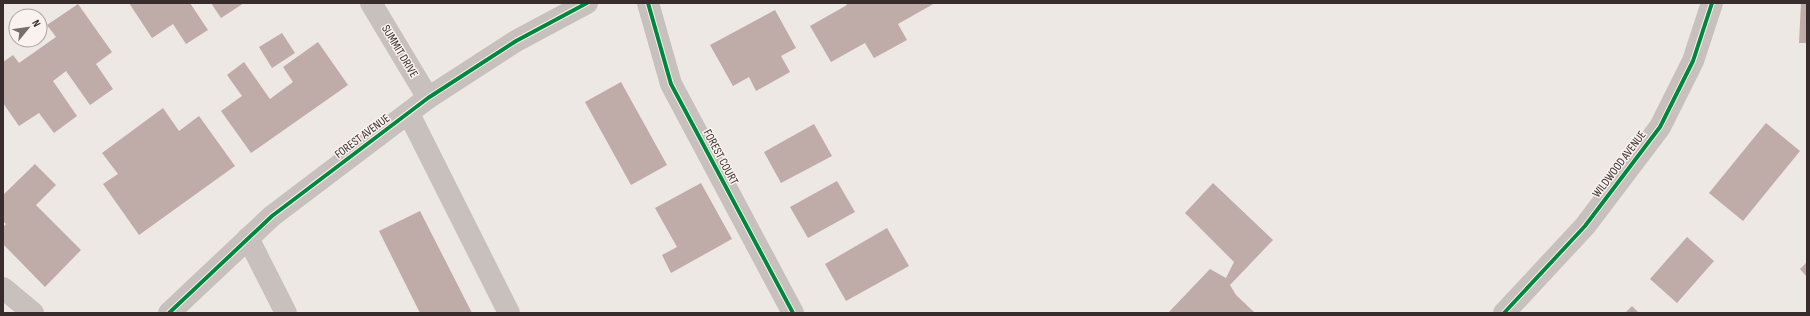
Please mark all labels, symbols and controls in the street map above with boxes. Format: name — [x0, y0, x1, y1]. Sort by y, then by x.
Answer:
north arrow — [8, 8, 48, 48]
text: N — [29, 18, 43, 29]
street label: SUMMIT DRIVE — [378, 22, 421, 80]
street label: FOREST AVENUE — [332, 111, 393, 162]
street label: FOREST COURT — [700, 127, 741, 188]
street label: WILDWOOD AVENUE — [1589, 128, 1649, 201]

